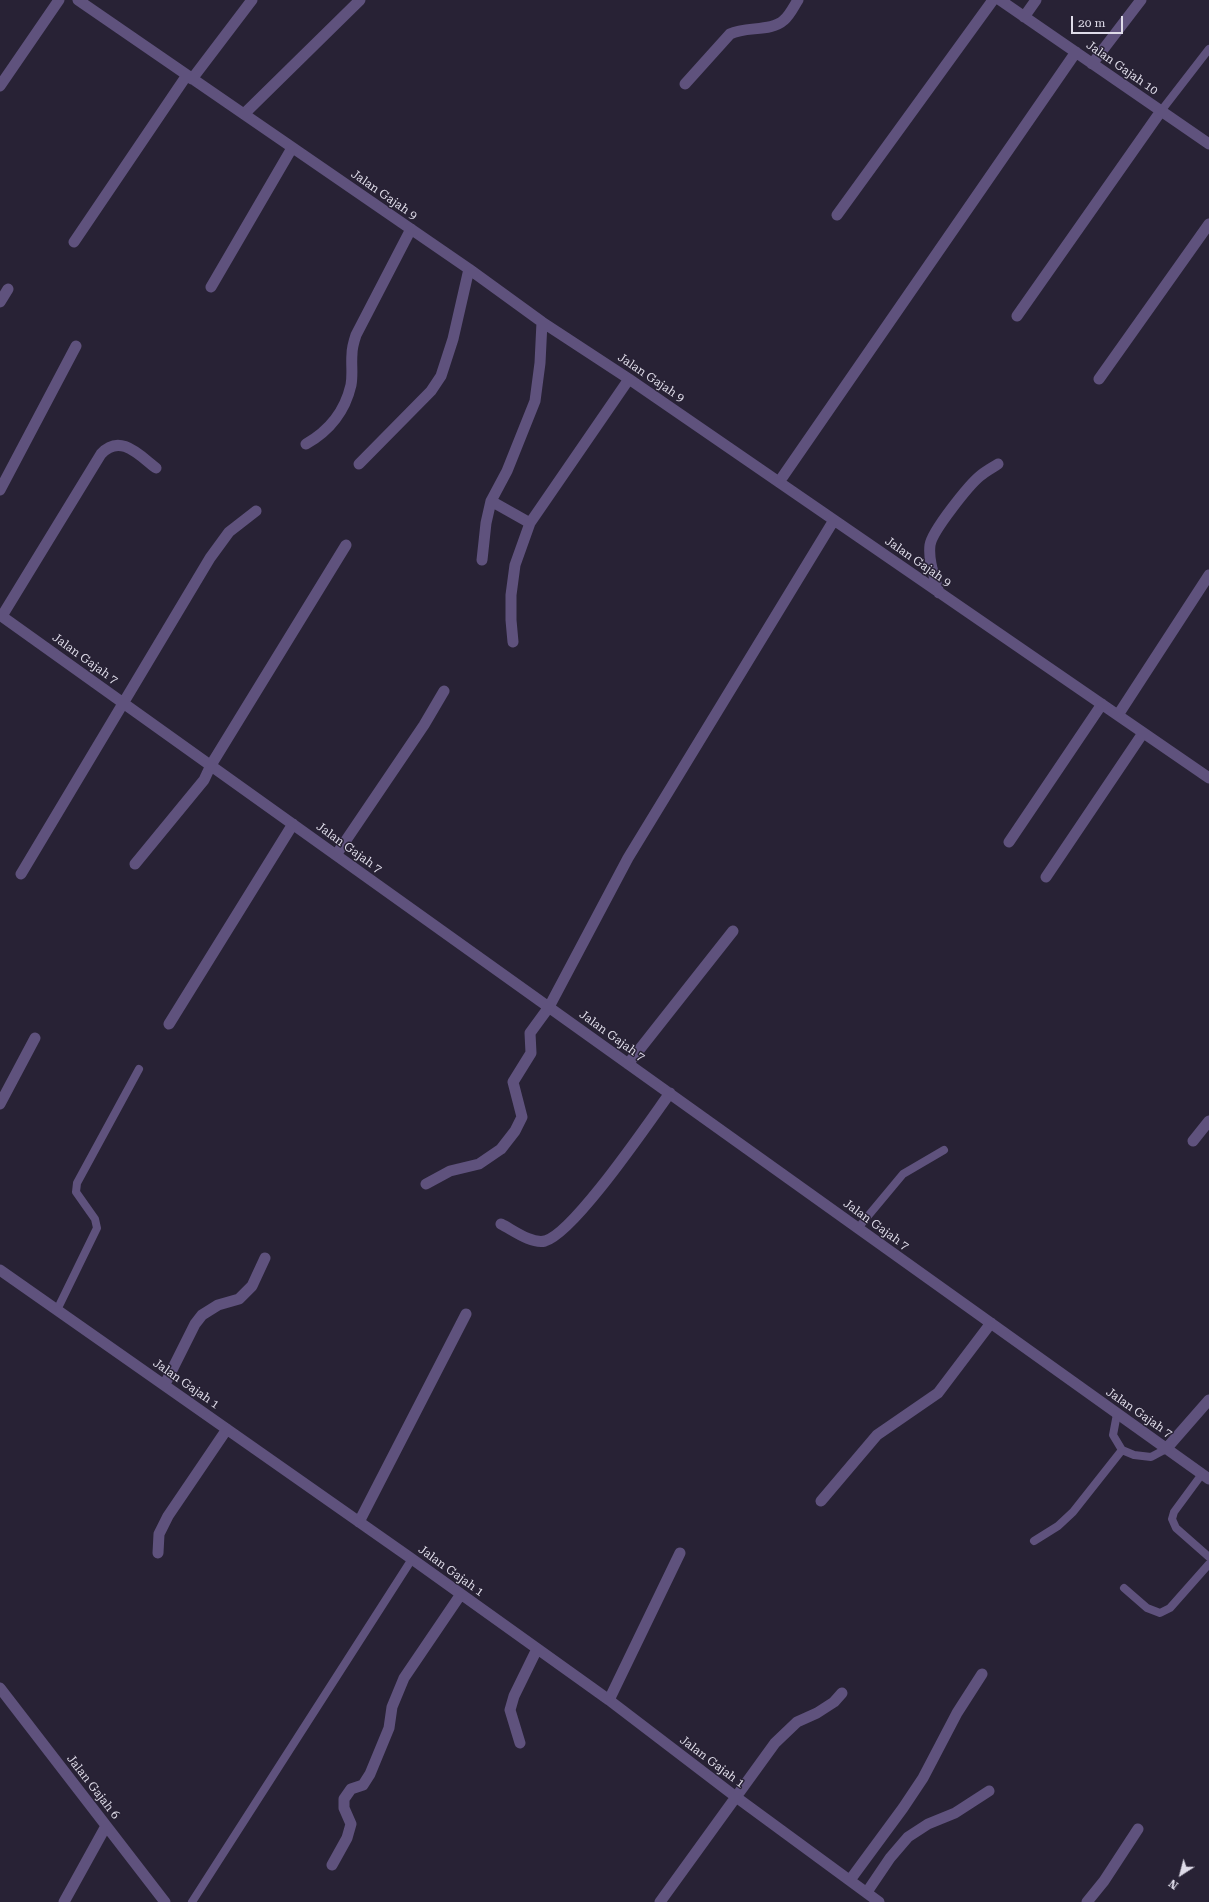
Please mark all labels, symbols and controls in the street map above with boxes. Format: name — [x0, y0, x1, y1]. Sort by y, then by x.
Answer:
scale bar — [1073, 8, 1125, 34]
text: 20 m — [1078, 16, 1105, 30]
street label: Jalan Gajah 10 — [1083, 38, 1161, 98]
street label: Jalan Gajah 9 — [348, 167, 420, 223]
street label: Jalan Gajah 9 — [615, 350, 687, 406]
street label: Jalan Gajah 9 — [882, 534, 954, 590]
street label: Jalan Gajah 7 — [49, 630, 121, 688]
street label: Jalan Gajah 7 — [313, 819, 385, 877]
street label: Jalan Gajah 7 — [576, 1007, 648, 1065]
street label: Jalan Gajah 7 — [840, 1196, 912, 1254]
street label: Jalan Gajah 1 — [150, 1356, 222, 1412]
street label: Jalan Gajah 7 — [1103, 1385, 1175, 1441]
street label: Jalan Gajah 1 — [415, 1542, 487, 1600]
street label: Jalan Gajah 1 — [677, 1733, 747, 1791]
street label: Jalan Gajah 6 — [63, 1752, 123, 1822]
north arrow — [1161, 1854, 1201, 1894]
text: N — [1166, 1876, 1181, 1892]

